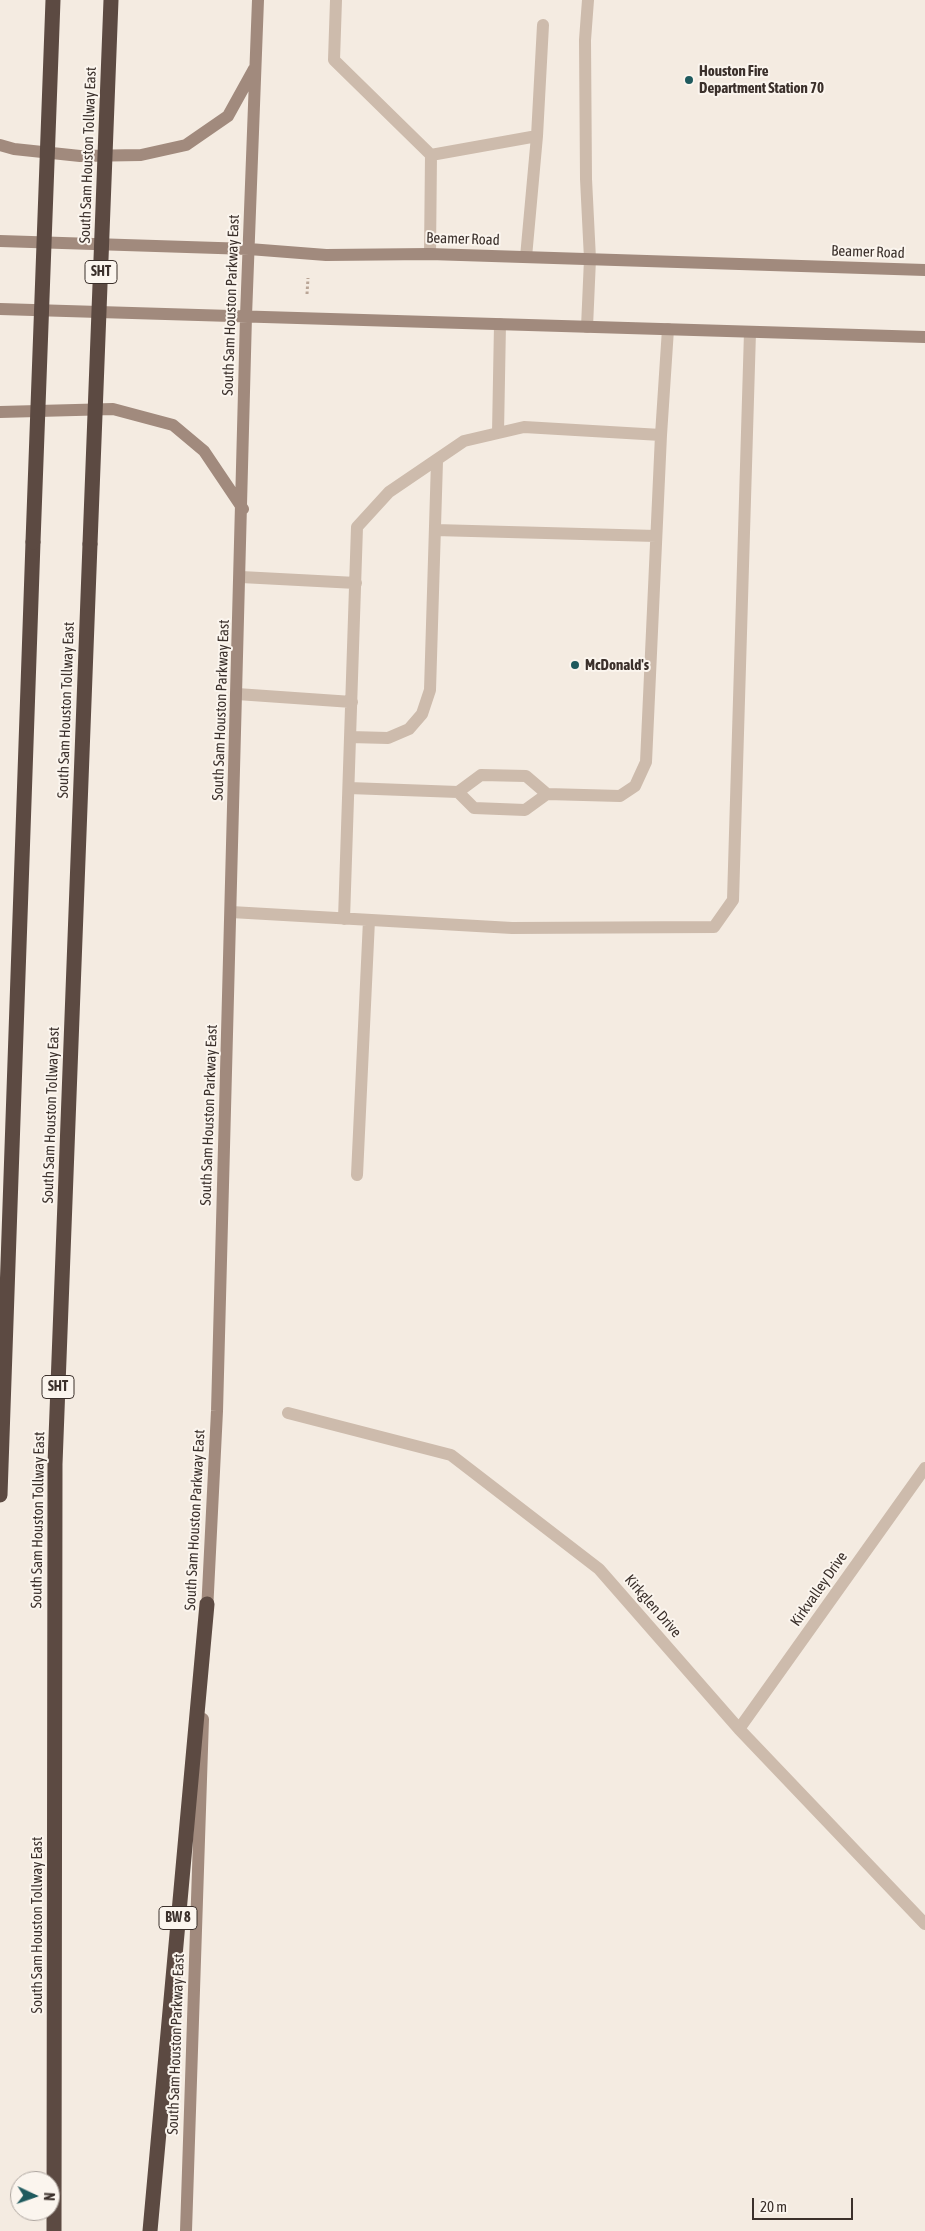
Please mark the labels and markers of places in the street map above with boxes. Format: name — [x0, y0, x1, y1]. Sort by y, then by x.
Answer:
place label: Houston Fire Department Station 70 — [699, 62, 824, 97]
marker: Houston Fire Department Station 70 — [683, 74, 695, 86]
place label: McDonald's — [585, 656, 649, 674]
marker: McDonald's — [569, 659, 581, 671]

